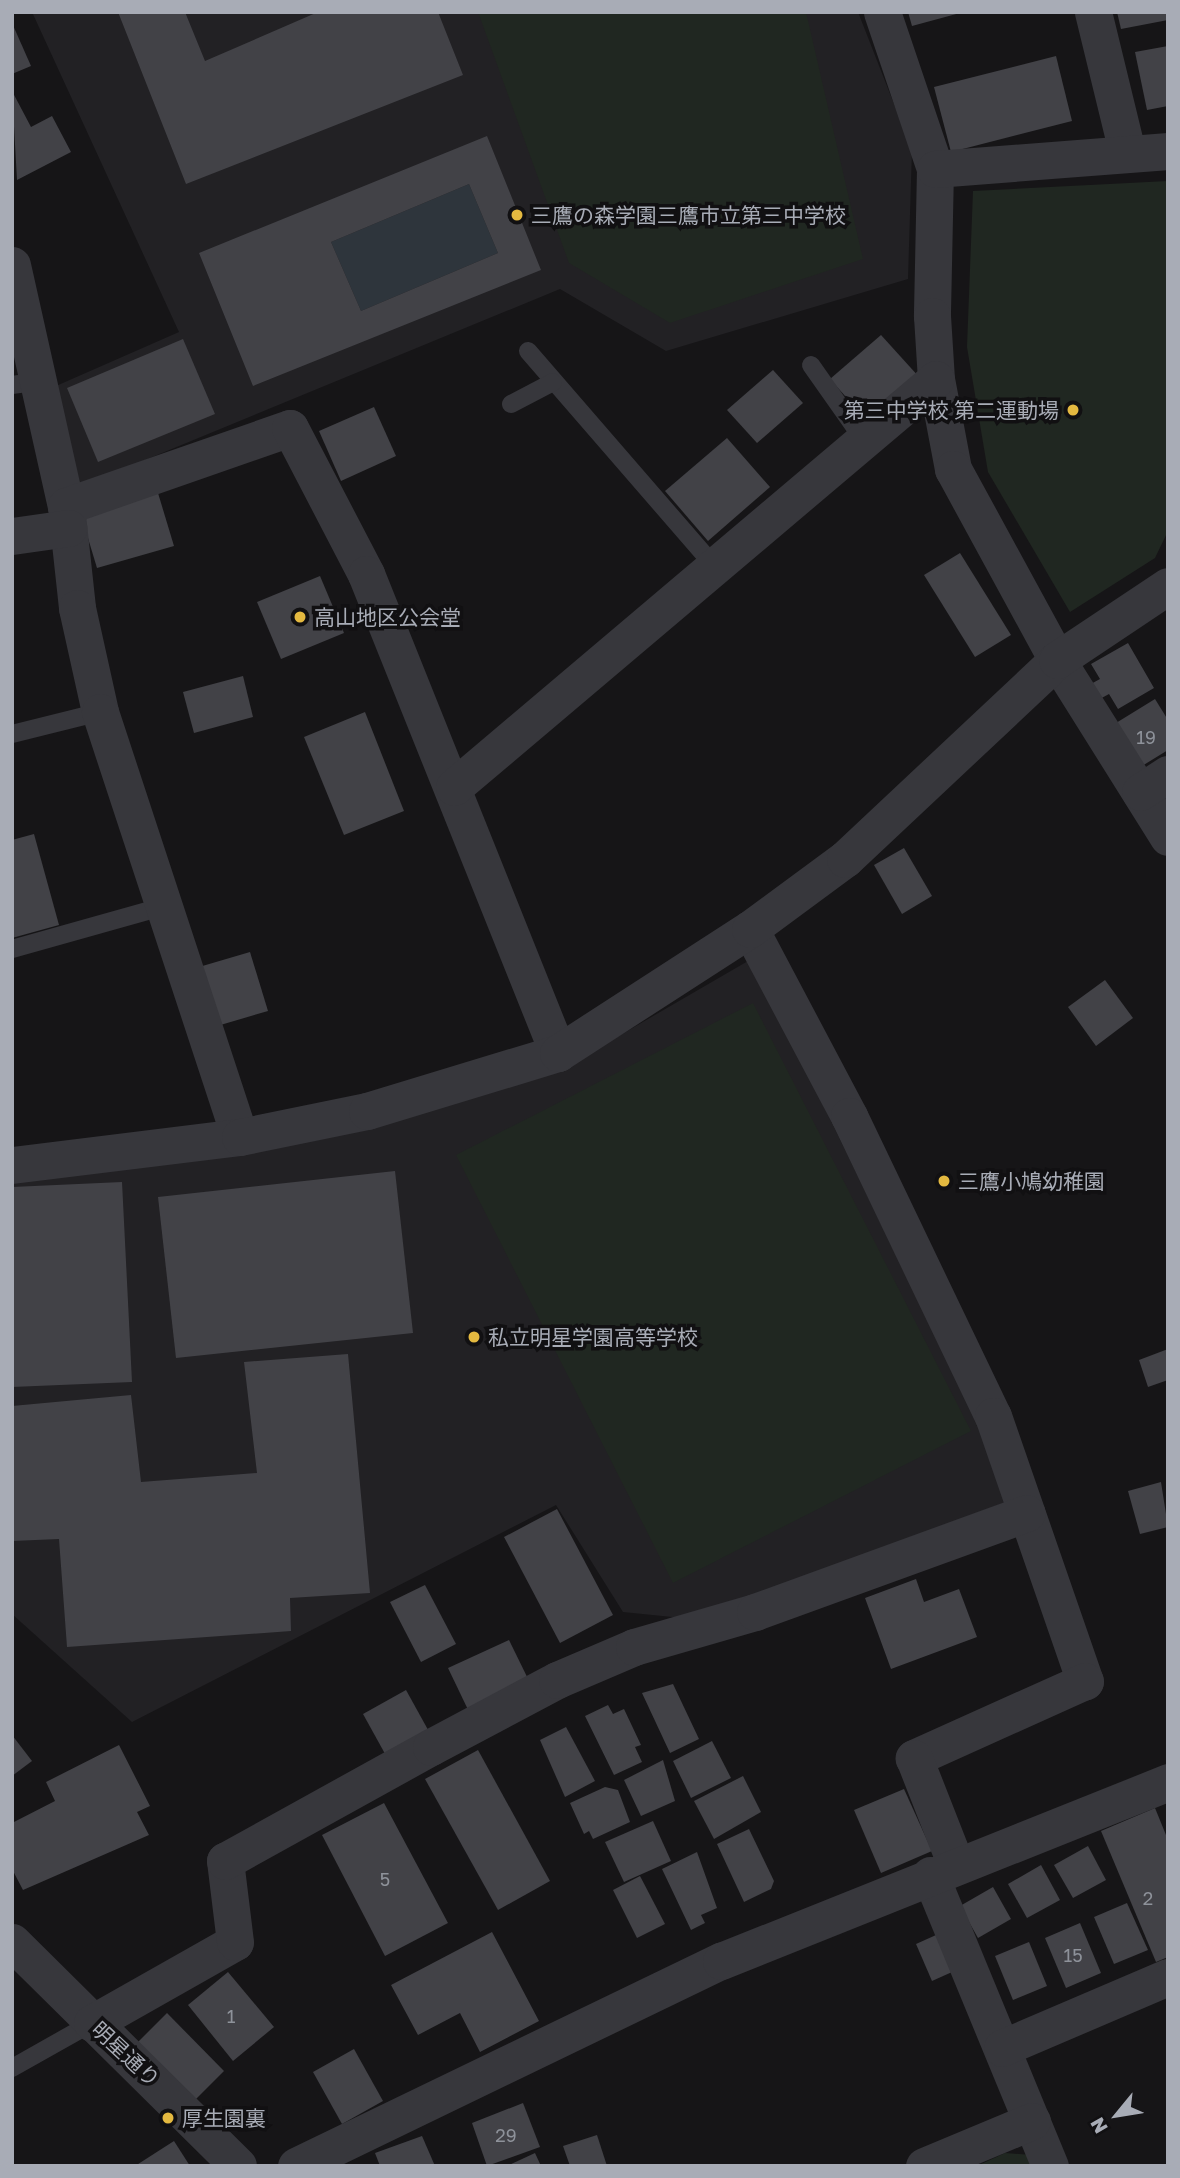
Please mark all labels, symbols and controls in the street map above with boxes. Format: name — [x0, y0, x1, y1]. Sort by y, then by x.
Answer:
place label: 三鷹の森学園三鷹市立第三中学校 — [531, 202, 846, 228]
marker: 三鷹の森学園三鷹市立第三中学校 — [509, 207, 525, 223]
place label: 第三中学校 第二運動場 — [844, 397, 1059, 423]
marker: 第三中学校 第二運動場 — [1065, 402, 1081, 418]
place label: 高山地区公会堂 — [314, 604, 461, 630]
marker: 高山地区公会堂 — [292, 609, 308, 625]
house number: 19 — [1136, 726, 1156, 748]
place label: 三鷹小鳩幼稚園 — [958, 1168, 1105, 1194]
marker: 三鷹小鳩幼稚園 — [936, 1173, 952, 1189]
place label: 私立明星学園高等学校 — [488, 1324, 698, 1350]
marker: 私立明星学園高等学校 — [466, 1329, 482, 1345]
house number: 5 — [380, 1868, 390, 1890]
house number: 2 — [1143, 1887, 1153, 1909]
house number: 15 — [1063, 1944, 1083, 1966]
house number: 1 — [227, 2005, 235, 2027]
street label: 明星通り — [87, 2016, 165, 2092]
north arrow — [1082, 2080, 1152, 2150]
place label: 厚生園裏 — [182, 2105, 266, 2131]
marker: 厚生園裏 — [160, 2110, 176, 2126]
text: N — [1085, 2114, 1112, 2138]
house number: 29 — [495, 2124, 517, 2146]

